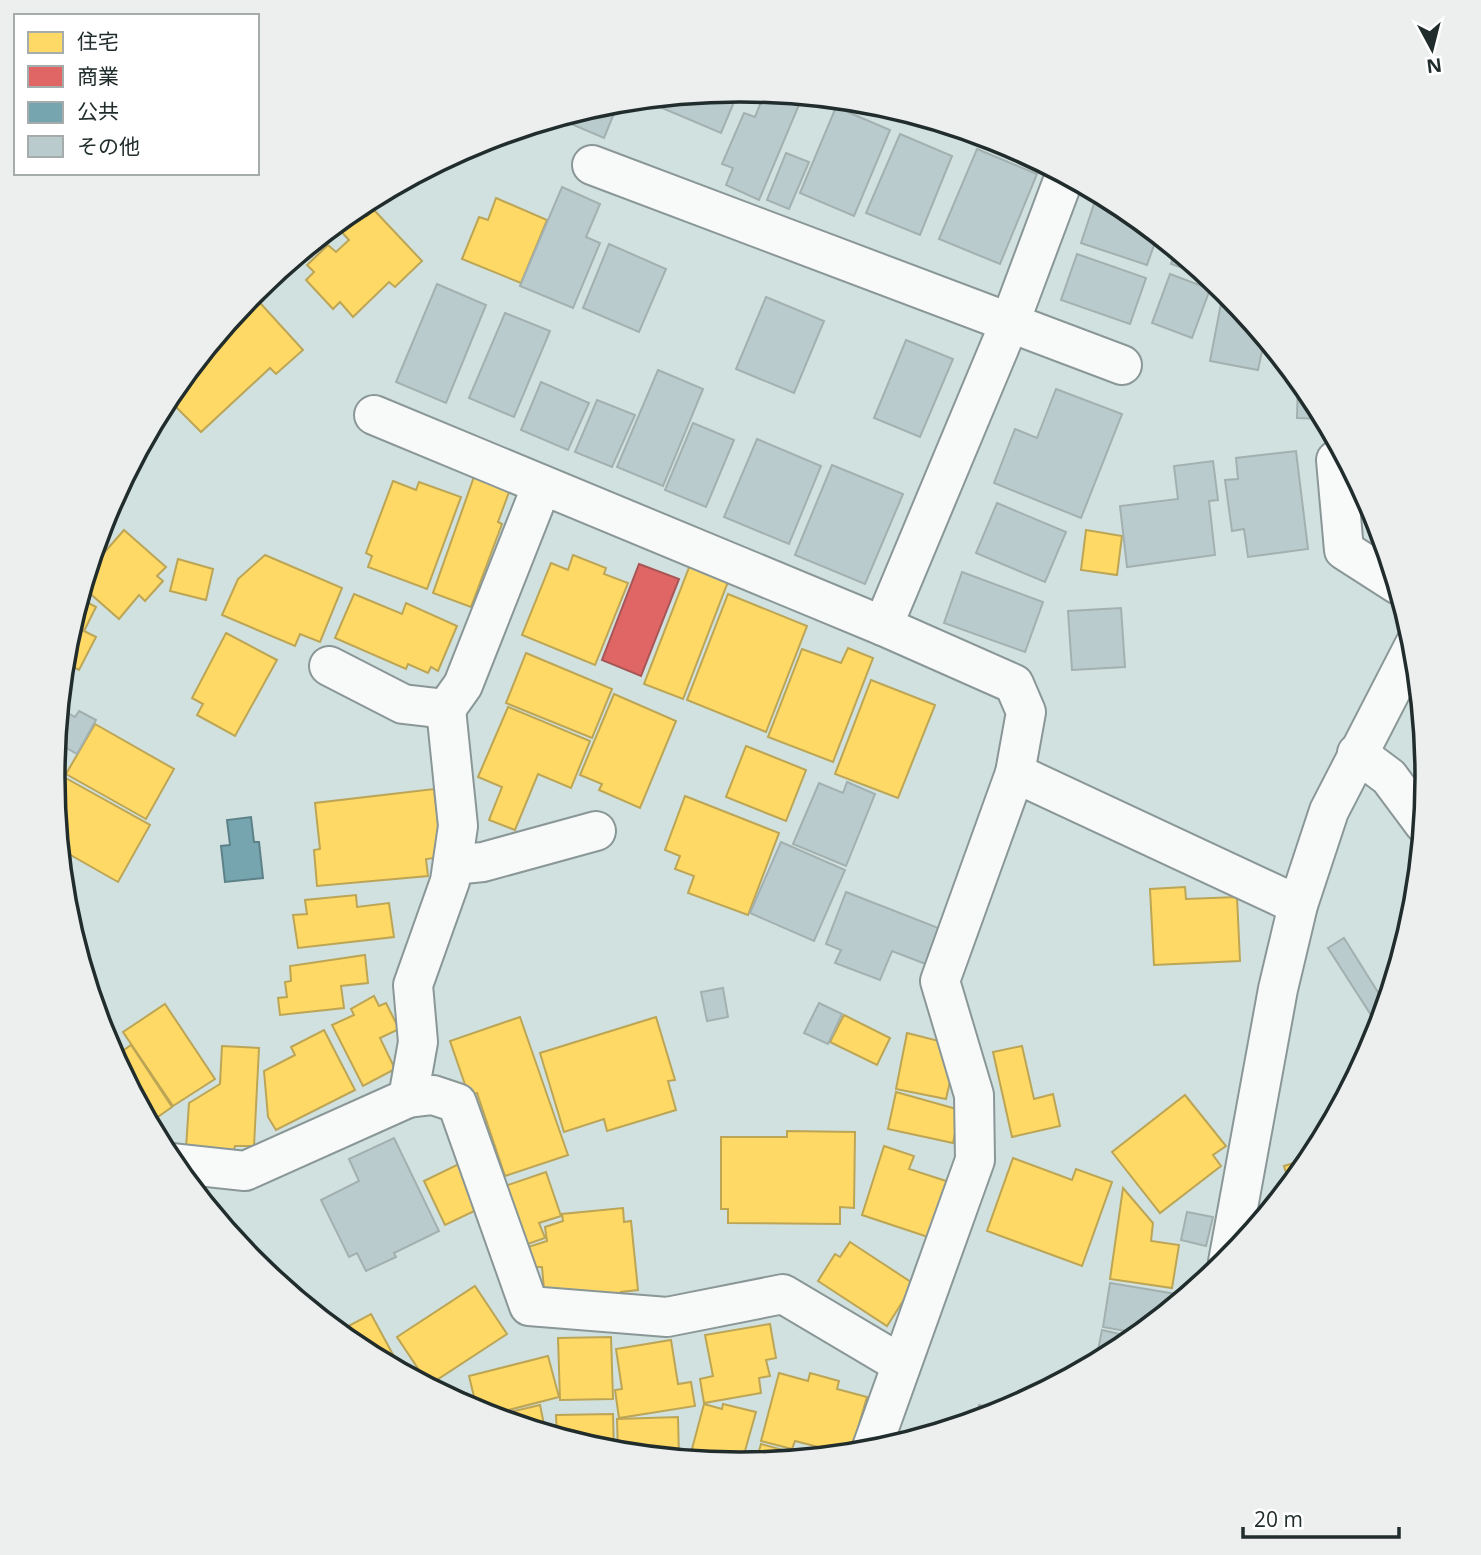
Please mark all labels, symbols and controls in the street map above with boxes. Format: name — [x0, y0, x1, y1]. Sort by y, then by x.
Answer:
legend — [14, 14, 259, 175]
north arrow — [1397, 14, 1467, 84]
text: 住宅 — [77, 27, 119, 55]
text: N — [1425, 52, 1443, 80]
text: 商業 — [77, 62, 119, 90]
text: 公共 — [77, 97, 119, 125]
text: その他 — [77, 132, 140, 160]
scale bar — [1243, 1496, 1399, 1540]
text: 20 m — [1254, 1505, 1303, 1533]

